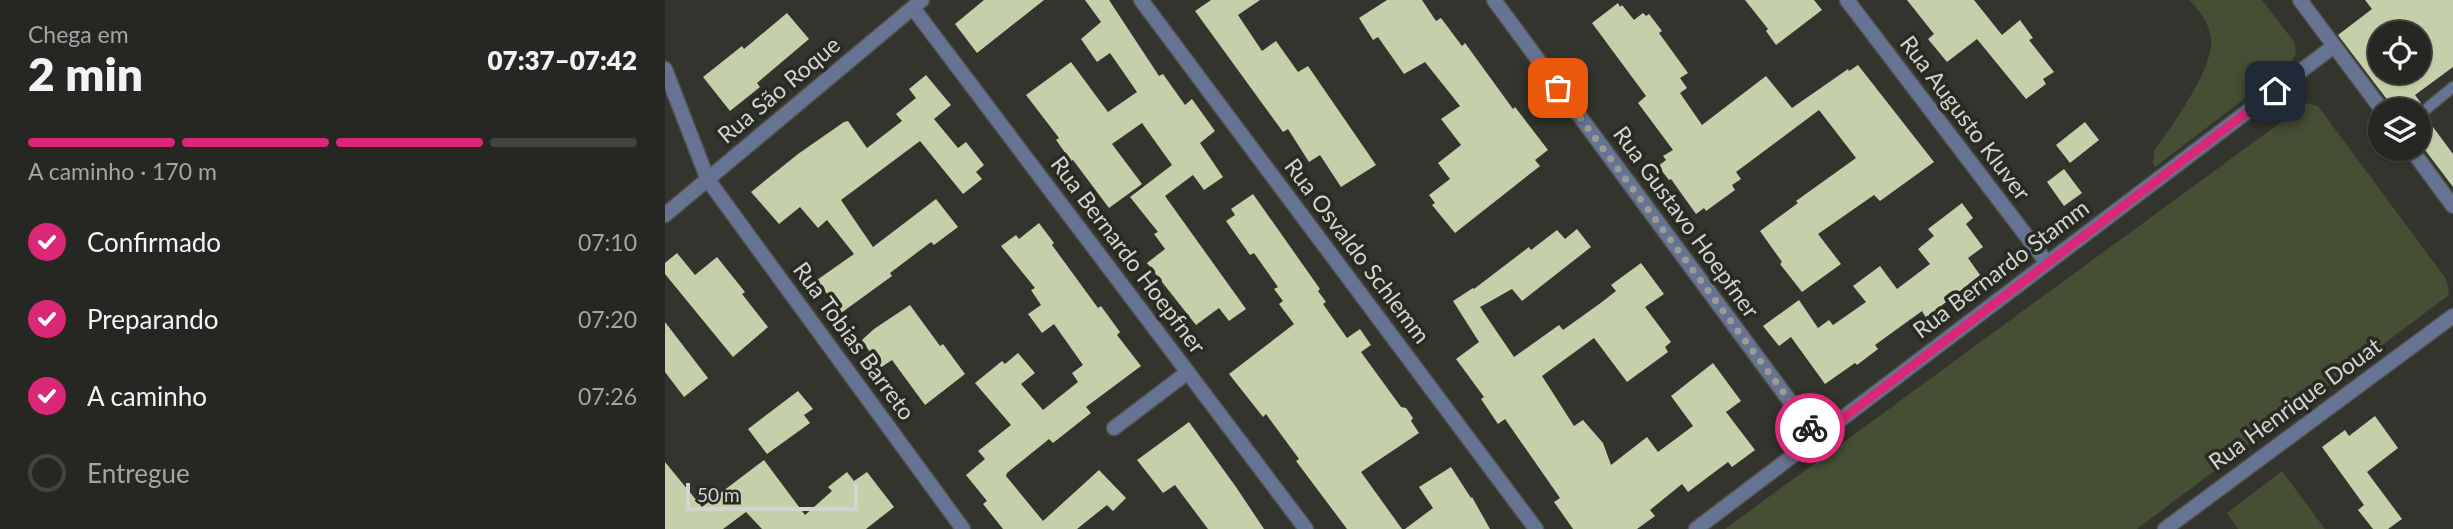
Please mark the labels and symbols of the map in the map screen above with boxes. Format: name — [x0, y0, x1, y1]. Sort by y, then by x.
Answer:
street label: Rua São Roque — [711, 30, 845, 149]
street label: Rua Augusto Kluver — [1895, 30, 2037, 206]
pin — [1528, 58, 1588, 118]
pin — [2245, 61, 2305, 121]
street label: Rua Gustavo Hoepfner — [1608, 120, 1766, 323]
street label: Rua Bernardo Hoepfner — [1045, 150, 1213, 359]
street label: Rua Osvaldo Schlemm — [1279, 153, 1436, 348]
street label: Rua Bernardo Stamm — [1907, 193, 2094, 343]
street label: Rua Tobias Barreto — [788, 256, 922, 425]
street label: Rua Henrique Douat — [2203, 331, 2387, 475]
courier — [1775, 393, 1845, 463]
scale bar — [686, 480, 857, 512]

